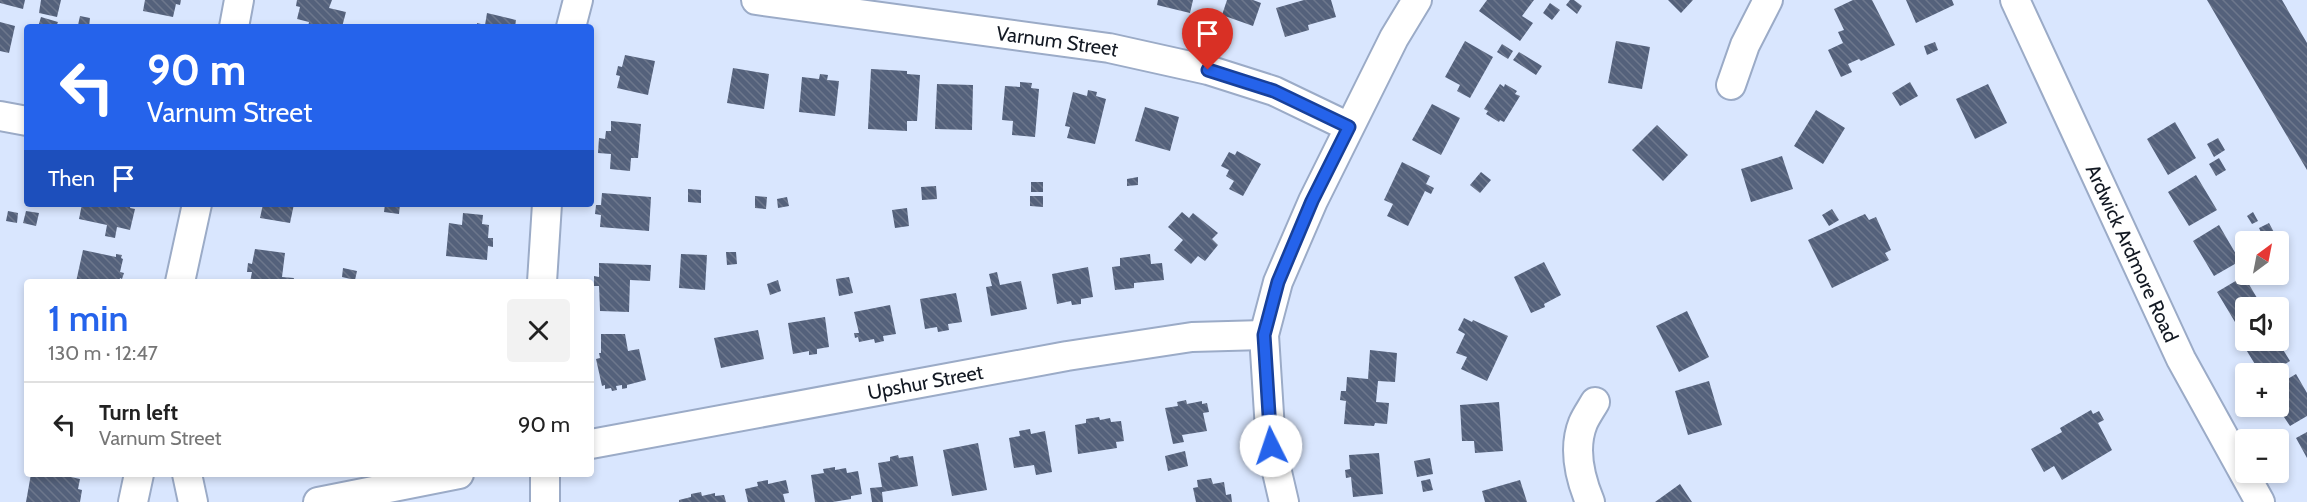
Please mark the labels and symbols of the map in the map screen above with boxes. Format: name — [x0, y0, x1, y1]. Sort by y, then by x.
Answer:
pin — [1182, 8, 1233, 70]
street label: Varnum Street — [995, 21, 1121, 62]
street label: Ardwick Ardmore Road — [2081, 161, 2184, 346]
north arrow — [2235, 231, 2289, 285]
street label: Upshur Street — [866, 360, 985, 405]
position arrow — [1239, 414, 1303, 478]

